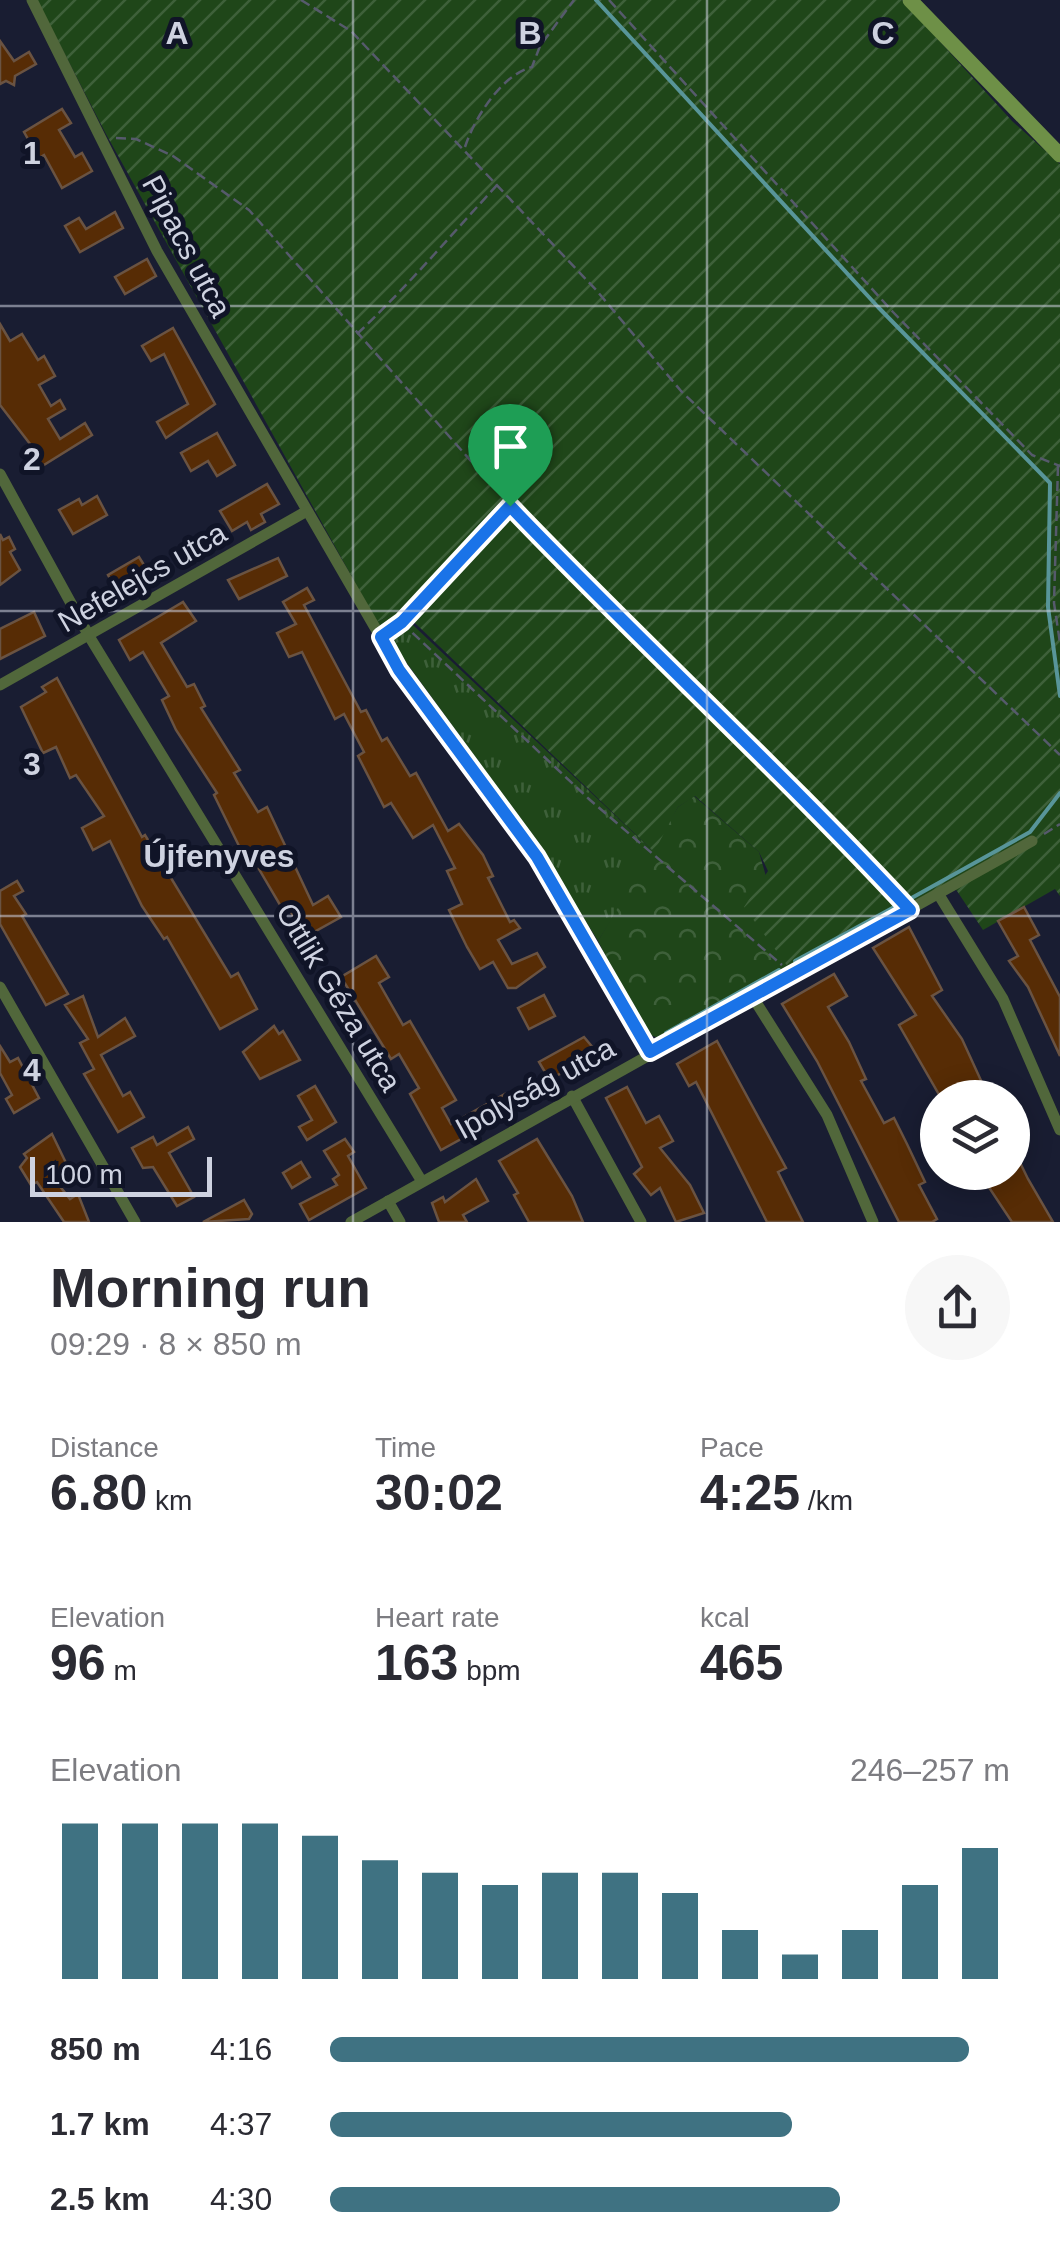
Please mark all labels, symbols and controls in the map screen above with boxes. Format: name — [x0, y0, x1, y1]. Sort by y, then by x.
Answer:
text: A — [165, 15, 189, 51]
text: B — [518, 15, 542, 51]
text: C — [871, 15, 895, 51]
text: 1 — [23, 135, 41, 171]
street label: Pipacs utca — [136, 170, 238, 322]
pin — [468, 404, 553, 507]
icon: arrive — [483, 419, 538, 474]
text: 2 — [23, 441, 41, 477]
street label: Nefelejcs utca — [52, 515, 232, 638]
text: 3 — [23, 746, 41, 782]
district label: Újfenyves — [143, 838, 295, 874]
street label: Ottlik Géza utca — [270, 897, 408, 1097]
street label: Ipolyság utca — [450, 1031, 621, 1145]
text: 4 — [23, 1052, 41, 1088]
map controls — [920, 1080, 1030, 1190]
button: layers — [920, 1080, 1030, 1190]
scale bar — [30, 1152, 212, 1196]
text: 100 m — [45, 1159, 123, 1190]
button: share — [905, 1255, 1010, 1360]
text: Morning run — [50, 1257, 371, 1319]
text: 09:29 · 8 × 850 m — [50, 1326, 302, 1362]
text: Distance — [50, 1432, 159, 1463]
text: Time — [375, 1432, 436, 1463]
text: Pace — [700, 1432, 764, 1463]
text: 6.80 — [50, 1465, 147, 1521]
text: 30:02 — [375, 1465, 503, 1521]
text: 4:25 — [700, 1465, 800, 1521]
text: km — [147, 1485, 192, 1516]
text: /km — [800, 1485, 853, 1516]
text: Elevation — [50, 1602, 165, 1633]
text: Heart rate — [375, 1602, 500, 1633]
text: kcal — [700, 1602, 750, 1633]
text: 96 — [50, 1635, 106, 1691]
text: 163 — [375, 1635, 458, 1691]
text: 465 — [700, 1635, 783, 1691]
text: m — [106, 1655, 137, 1686]
text: bpm — [458, 1655, 521, 1686]
text: Elevation — [50, 1752, 182, 1788]
text: 246–257 m — [850, 1752, 1010, 1788]
text: 850 m — [50, 2031, 141, 2067]
text: 4:16 — [210, 2031, 272, 2067]
text: 1.7 km — [50, 2106, 150, 2142]
text: 4:37 — [210, 2106, 272, 2142]
text: 2.5 km — [50, 2181, 150, 2217]
text: 4:30 — [210, 2181, 272, 2217]

